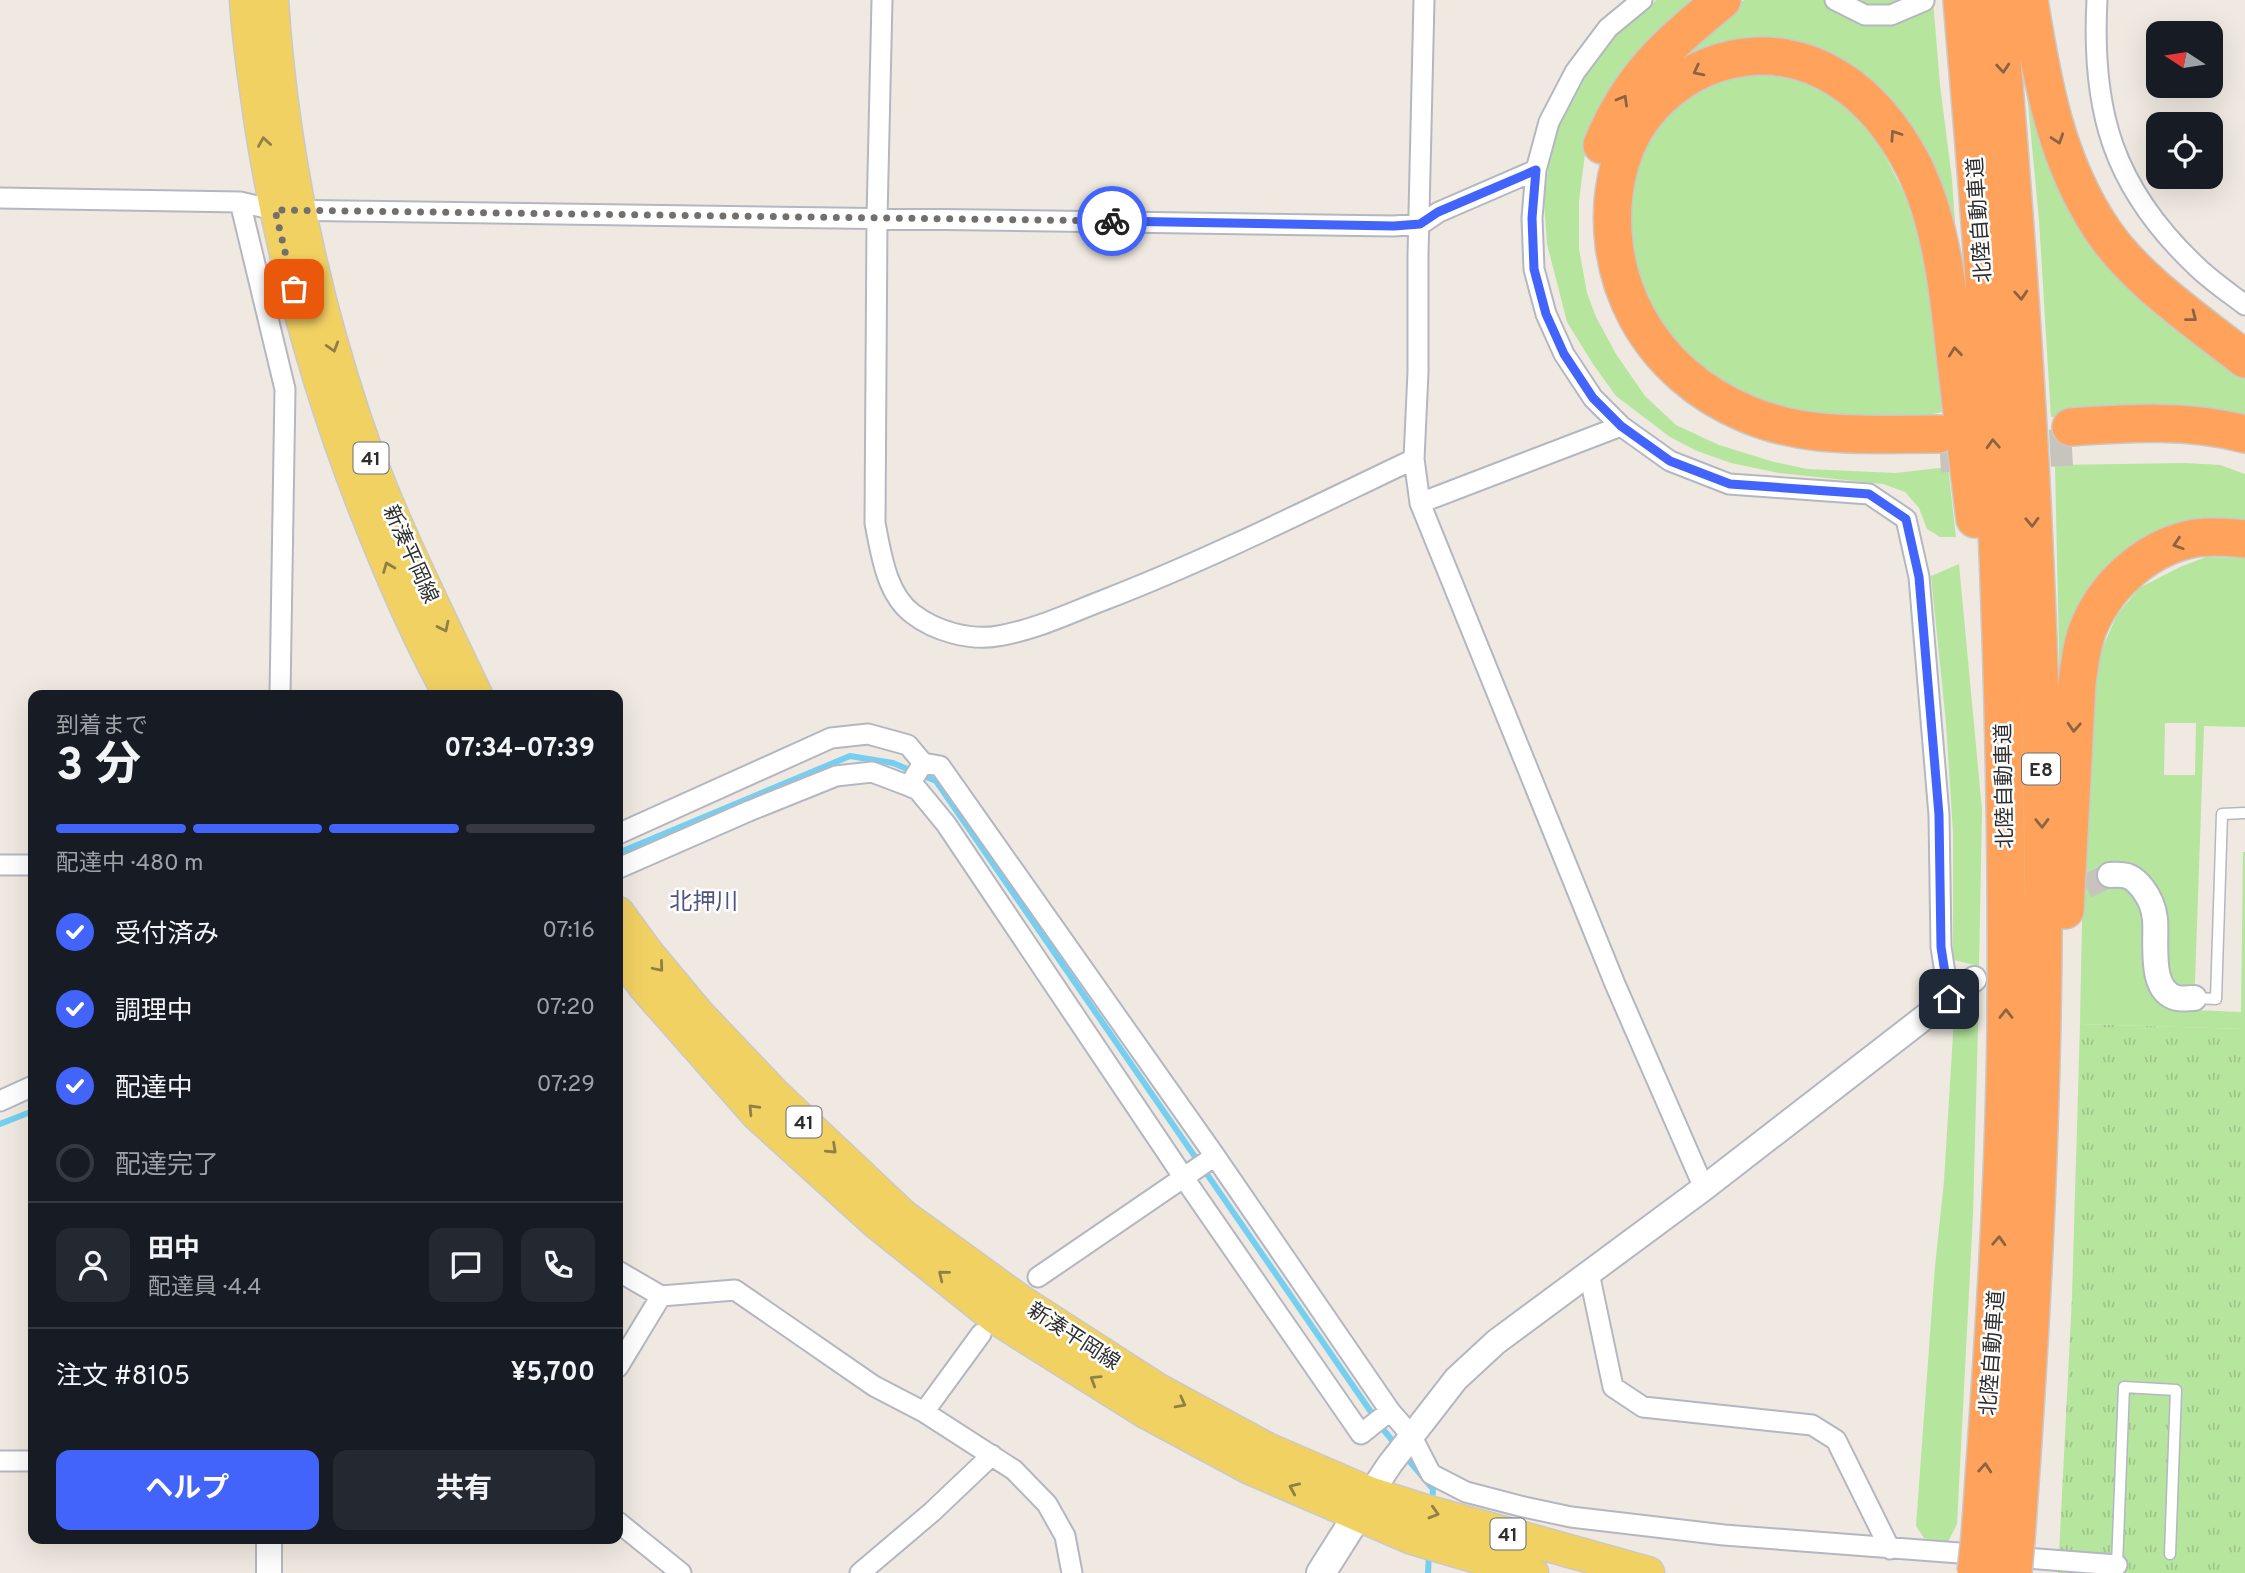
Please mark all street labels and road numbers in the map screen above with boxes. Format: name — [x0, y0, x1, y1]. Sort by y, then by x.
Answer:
street label: 北陸自動車道 — [1963, 156, 1998, 284]
road number: 41 — [354, 442, 388, 474]
street label: 新湊平岡線 — [376, 501, 443, 608]
street label: 北陸自動車道 — [1991, 723, 2020, 849]
road number: E8 — [2022, 754, 2060, 784]
road number: 41 — [786, 1106, 822, 1138]
street label: 北陸自動車道 — [1976, 1289, 2011, 1417]
street label: 新湊平岡線 — [1022, 1297, 1125, 1377]
road number: 41 — [1490, 1518, 1526, 1550]

